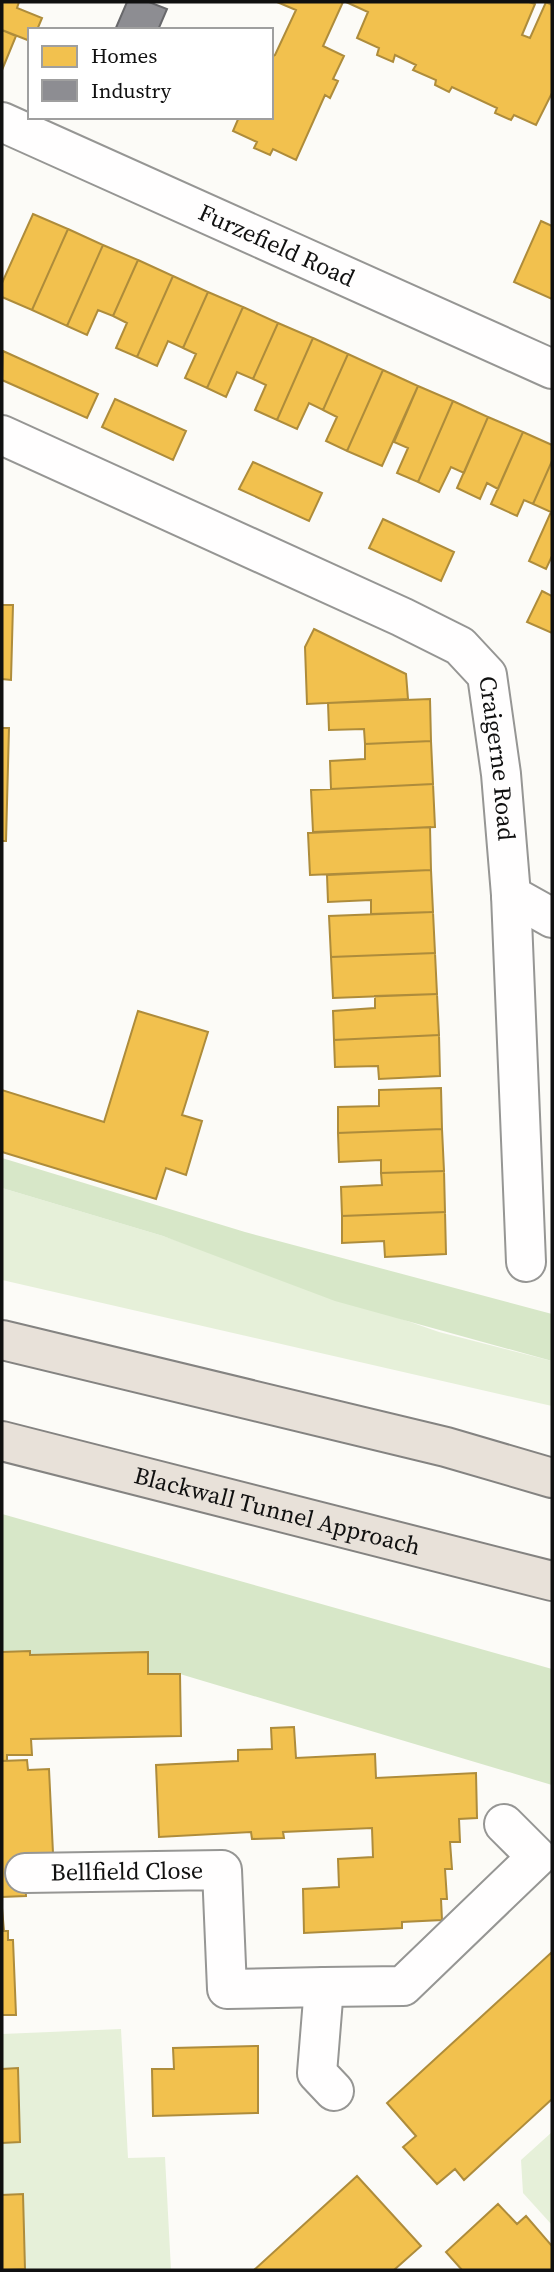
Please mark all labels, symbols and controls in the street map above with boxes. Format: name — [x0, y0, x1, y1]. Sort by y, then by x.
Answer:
legend — [28, 28, 273, 119]
text: Homes — [91, 41, 157, 70]
text: Industry — [91, 76, 171, 105]
street label: Furzefield Road — [193, 195, 360, 294]
street label: Craigerne Road — [471, 674, 523, 842]
street label: Blackwall Tunnel Approach — [131, 1458, 424, 1563]
street label: Bellfield Close — [50, 1853, 203, 1889]

